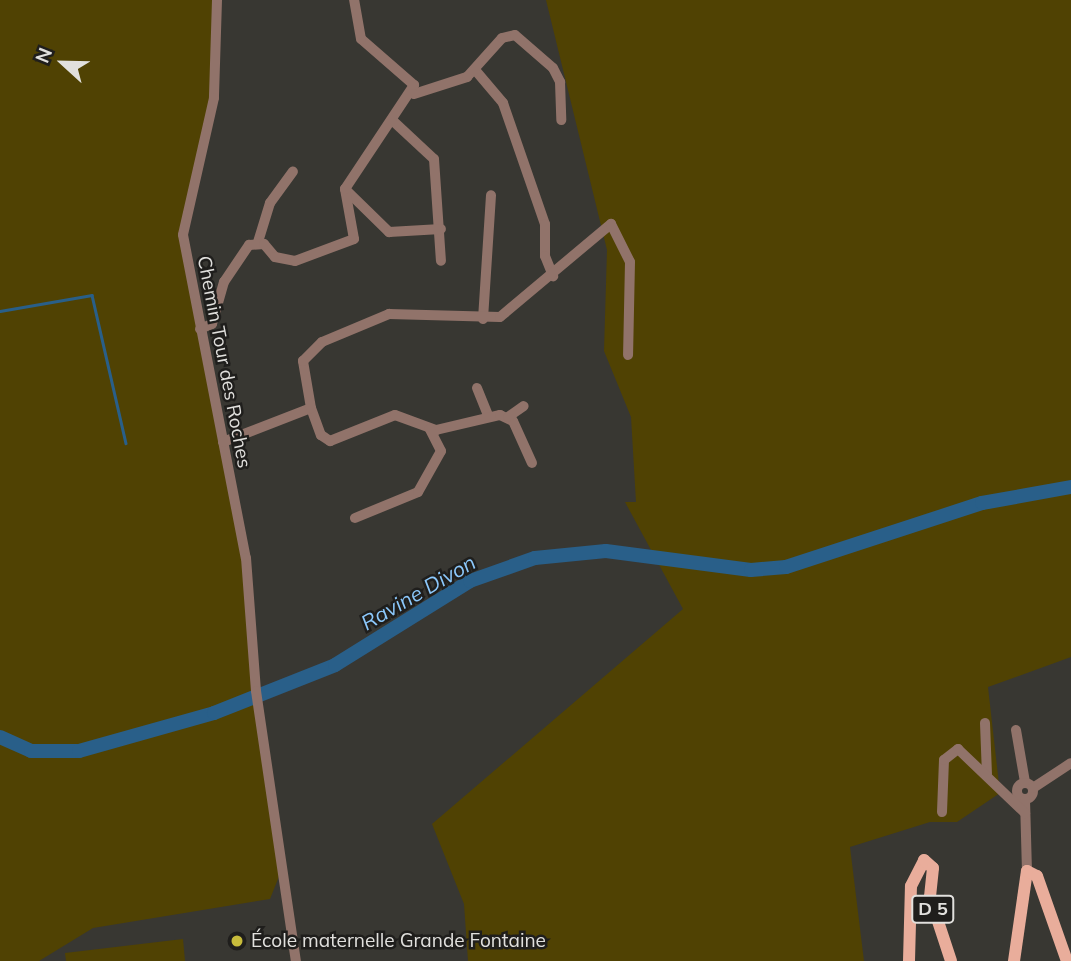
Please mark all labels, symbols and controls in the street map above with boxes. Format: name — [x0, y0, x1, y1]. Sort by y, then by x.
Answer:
north arrow — [28, 28, 98, 98]
text: N — [30, 44, 57, 66]
street label: Chemin Tour des Roches — [192, 254, 256, 470]
water label: Ravine Divon — [356, 549, 480, 635]
road number: D 5 — [910, 894, 956, 924]
place label: École maternelle Grande Fontaine — [251, 930, 546, 952]
marker: École maternelle Grande Fontaine — [229, 933, 245, 949]

